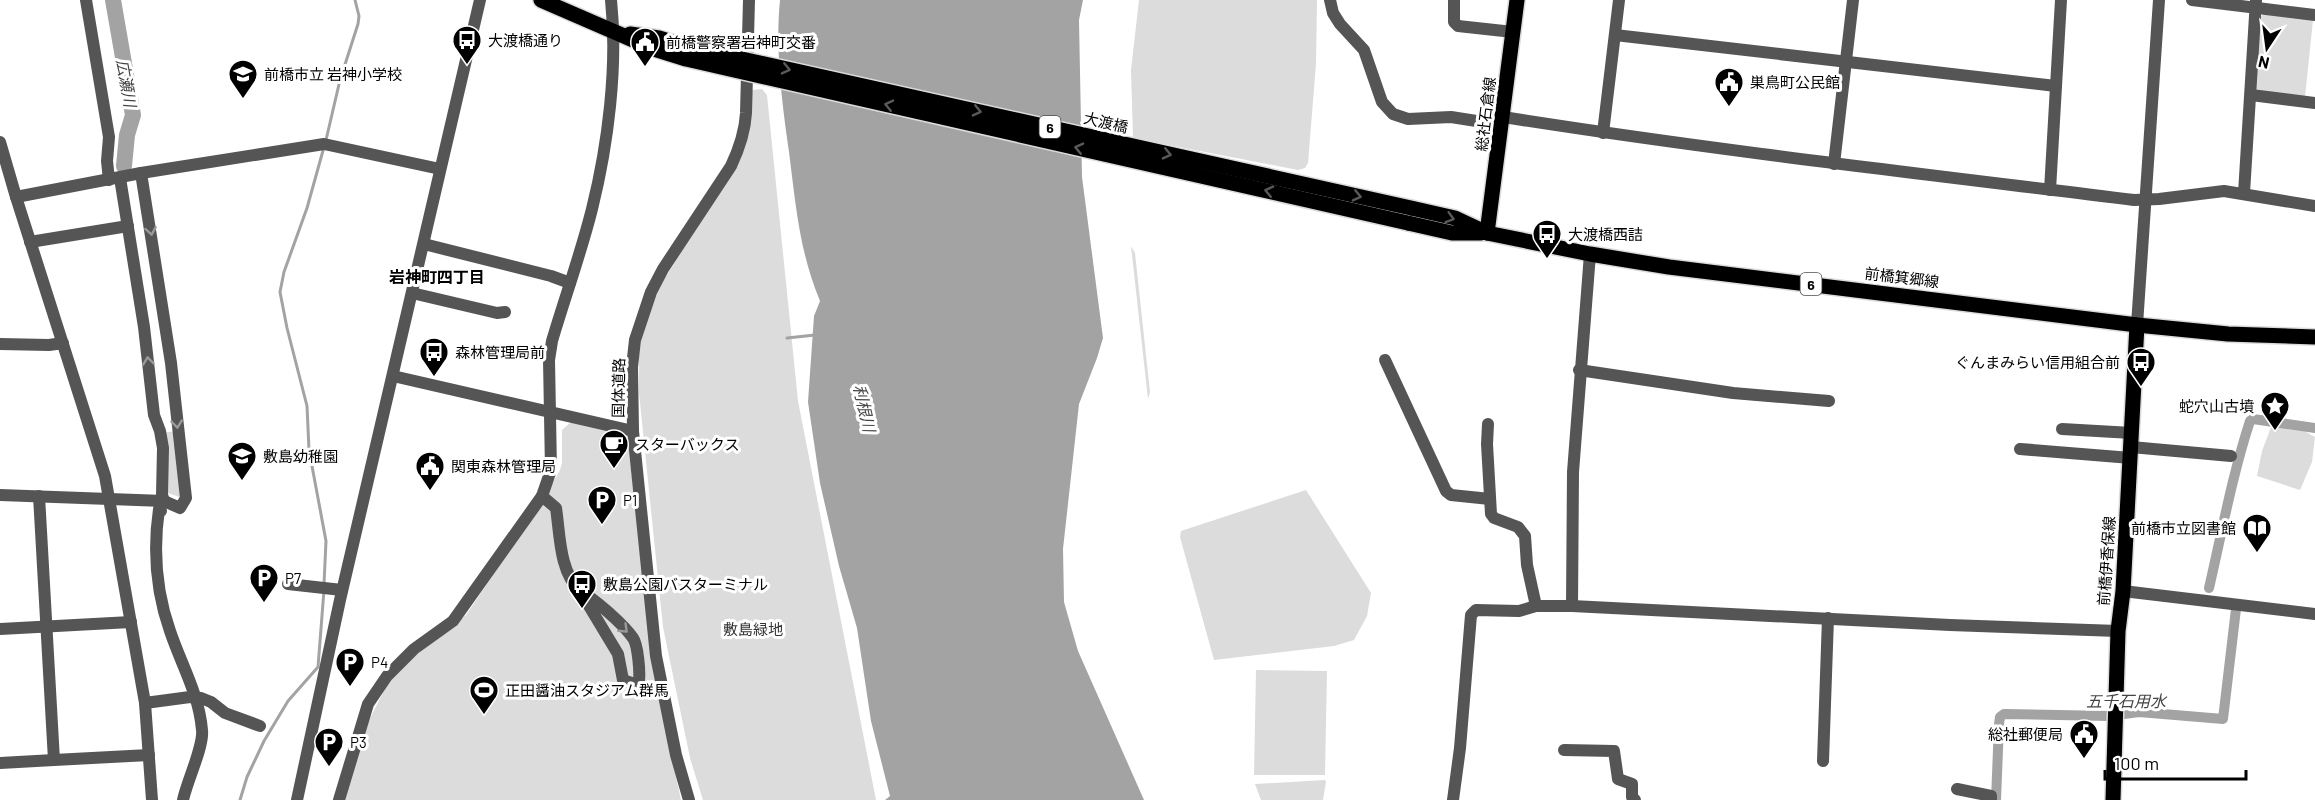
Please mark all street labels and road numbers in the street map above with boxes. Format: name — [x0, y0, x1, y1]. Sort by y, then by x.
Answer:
street label: 総社石倉線 — [1471, 76, 1499, 152]
street label: 大渡橋 — [1082, 108, 1130, 136]
road number: 6 — [1040, 116, 1060, 138]
street label: 前橋箕郷線 — [1864, 263, 1940, 291]
road number: 6 — [1800, 273, 1822, 295]
street label: 国体道路 — [608, 358, 628, 418]
street label: 前橋伊香保線 — [2094, 515, 2118, 607]

